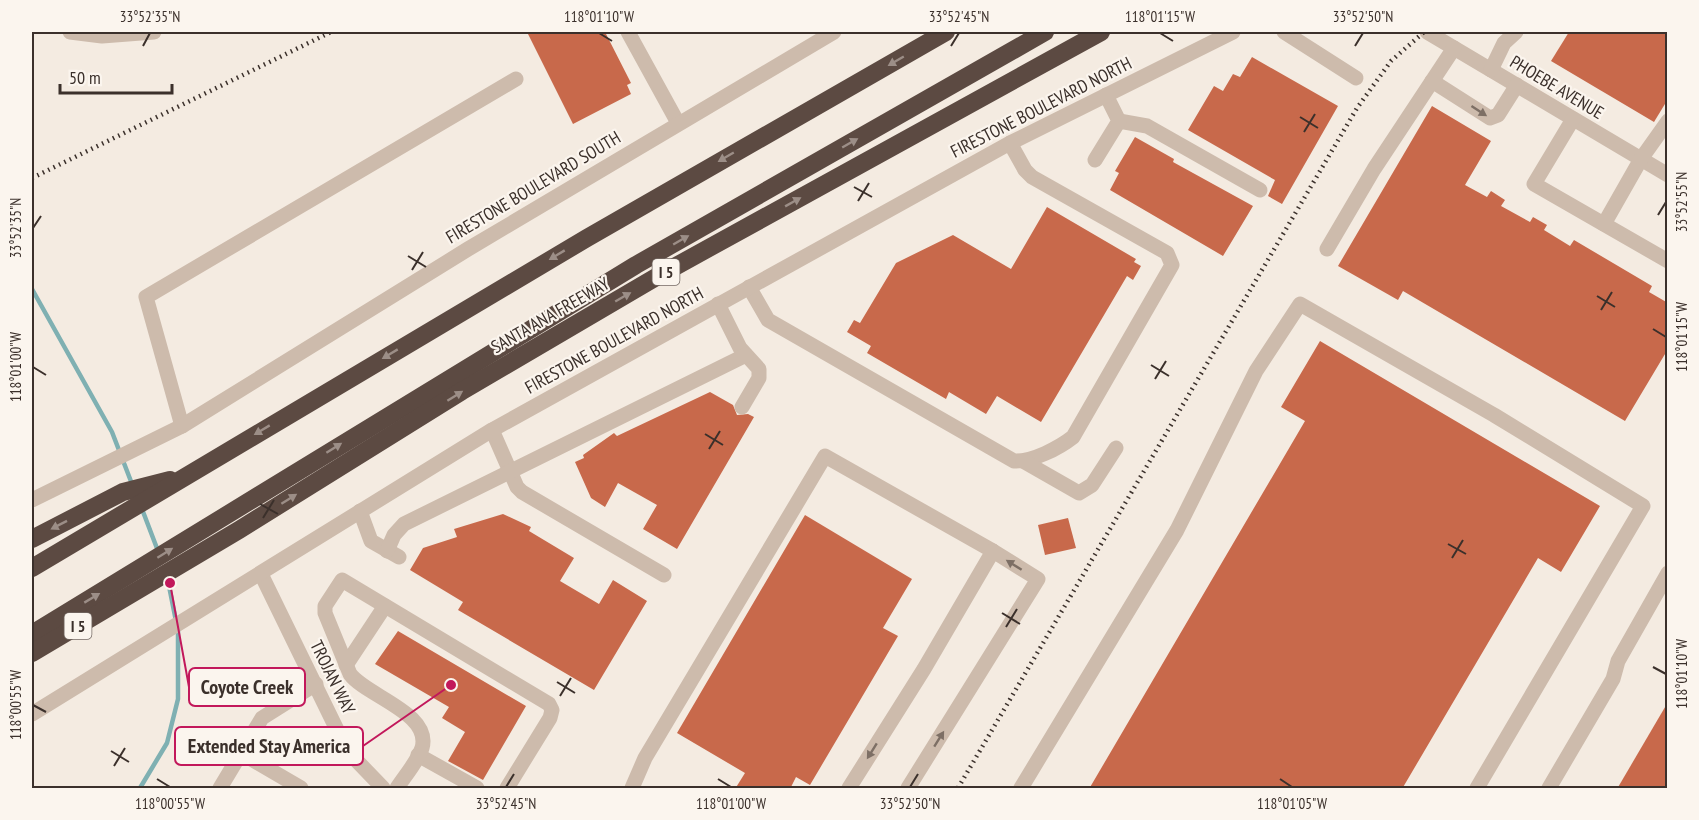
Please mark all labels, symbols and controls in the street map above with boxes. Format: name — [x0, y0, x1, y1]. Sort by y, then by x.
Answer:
text: 33°52'35"N — [120, 7, 180, 26]
text: 118°01'10"W — [564, 7, 634, 26]
text: 33°52'45"N — [929, 7, 989, 26]
text: 118°01'15"W — [1125, 7, 1195, 26]
text: 33°52'50"N — [1333, 7, 1393, 26]
street label: PHOEBE AVENUE — [1506, 50, 1608, 124]
street label: FIRESTONE BOULEVARD NORTH — [947, 51, 1135, 163]
one-way arrow — [887, 55, 904, 65]
scale bar — [60, 57, 172, 95]
text: 50 m — [69, 66, 101, 89]
one-way arrow — [1471, 105, 1487, 116]
street label: FIRESTONE BOULEVARD SOUTH — [441, 126, 625, 248]
one-way arrow — [842, 137, 858, 148]
one-way arrow — [718, 152, 735, 162]
text: 33°52'55"N — [1672, 172, 1691, 232]
one-way arrow — [785, 197, 802, 207]
text: 33°52'35"N — [6, 198, 25, 258]
one-way arrow — [673, 234, 689, 245]
one-way arrow — [549, 249, 565, 260]
road number: I 5 — [652, 259, 680, 285]
street label: SANTA ANA FREEWAY — [487, 271, 614, 358]
street label: FIRESTONE BOULEVARD NORTH — [521, 281, 707, 399]
one-way arrow — [615, 292, 632, 302]
text: 118°01'15"W — [1672, 302, 1691, 372]
text: 118°01'00"W — [6, 332, 25, 402]
one-way arrow — [382, 349, 398, 360]
one-way arrow — [447, 390, 463, 401]
one-way arrow — [253, 425, 270, 435]
one-way arrow — [326, 443, 342, 454]
one-way arrow — [281, 493, 297, 504]
one-way arrow — [51, 521, 68, 530]
one-way arrow — [157, 547, 173, 558]
one-way arrow — [1006, 559, 1022, 570]
one-way arrow — [83, 593, 100, 604]
road number: I 5 — [64, 613, 92, 639]
street label: TROJAN WAY — [305, 636, 361, 718]
text: 118°01'10"W — [1672, 639, 1691, 709]
callout: Coyote Creek — [189, 668, 305, 706]
text: 118°00'55"W — [6, 670, 25, 740]
text: Coyote Creek — [201, 674, 294, 700]
callout: Extended Stay America — [175, 727, 363, 765]
one-way arrow — [933, 731, 944, 747]
text: Extended Stay America — [188, 733, 350, 759]
one-way arrow — [867, 743, 878, 759]
text: 118°00'55"W — [135, 794, 205, 813]
text: 33°52'45"N — [476, 794, 536, 813]
text: 118°01'00"W — [696, 794, 766, 813]
text: 33°52'50"N — [880, 794, 940, 813]
text: 118°01'05"W — [1257, 794, 1327, 813]

